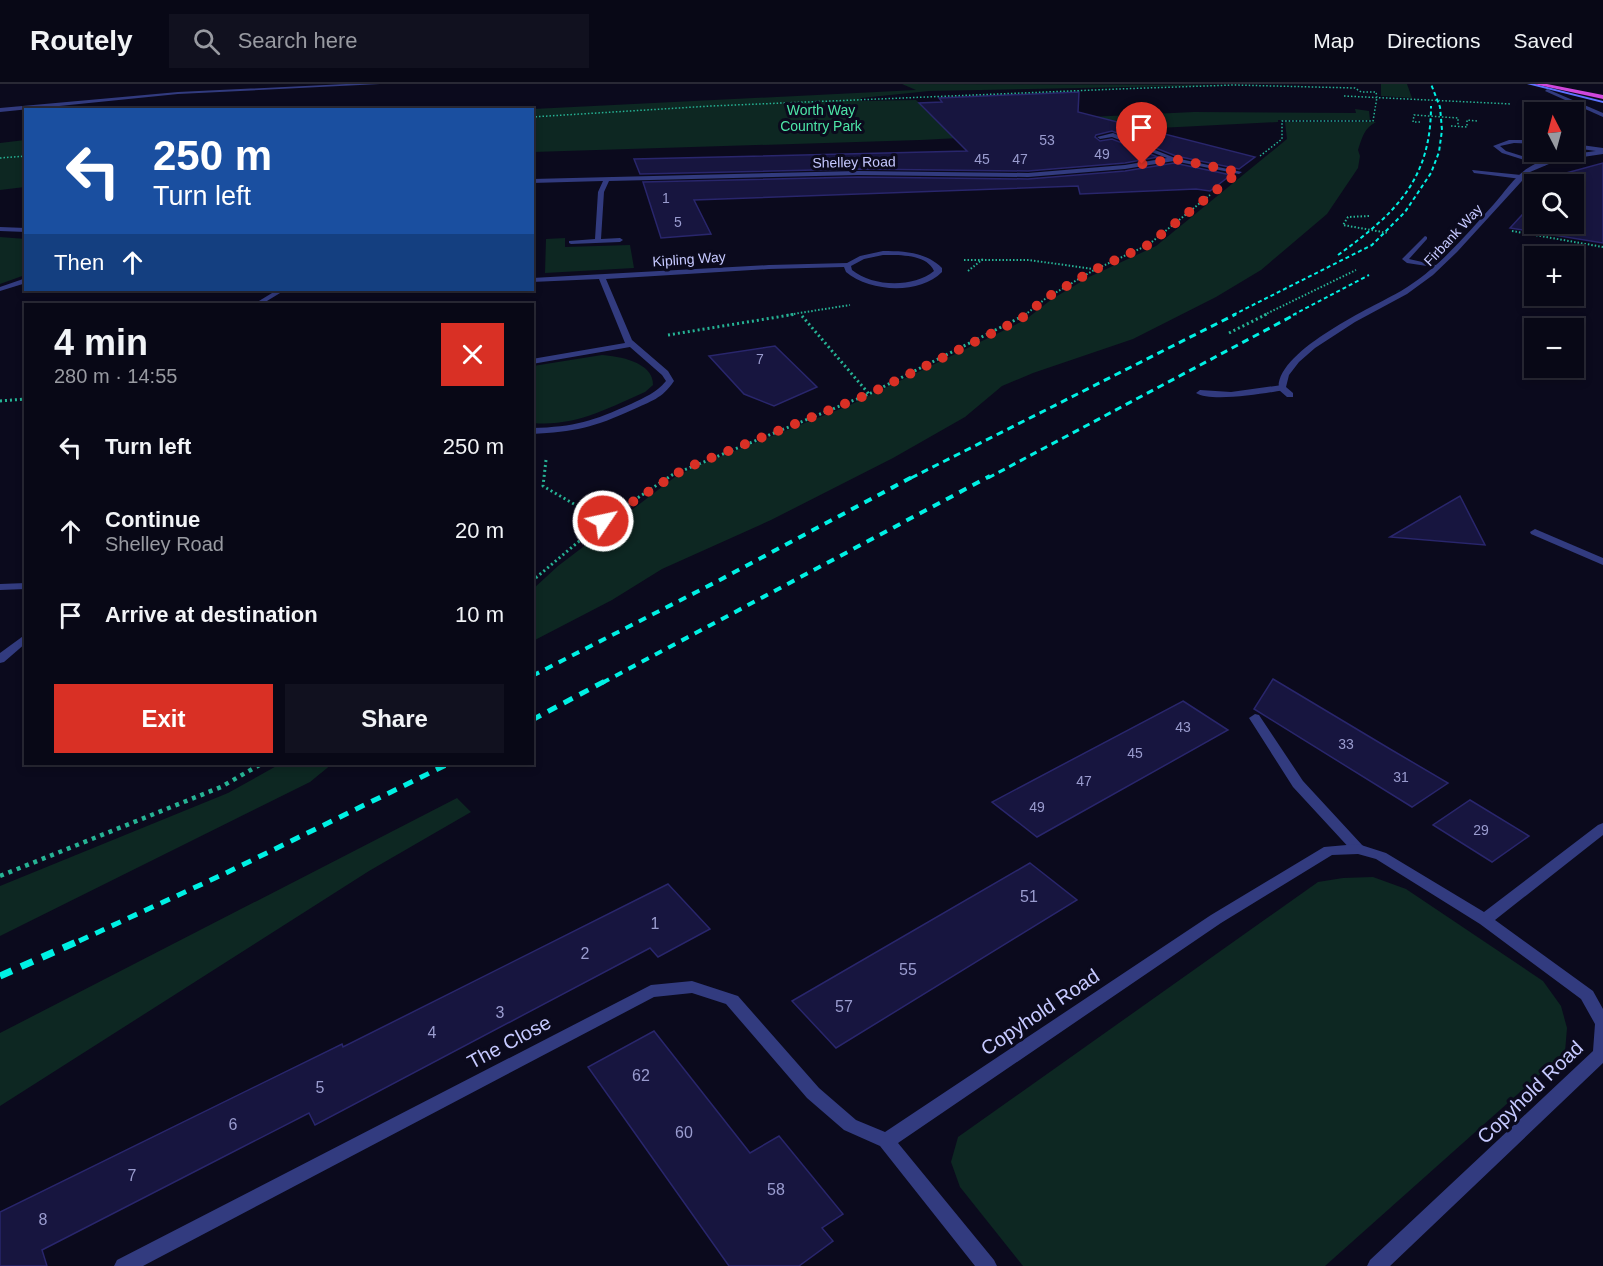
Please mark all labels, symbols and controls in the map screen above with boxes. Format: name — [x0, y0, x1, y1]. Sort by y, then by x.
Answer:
search box — [169, 14, 589, 68]
text: Routely — [30, 25, 133, 56]
icon: search — [190, 25, 223, 58]
text: Search here — [238, 28, 358, 53]
text: Map — [1313, 29, 1354, 52]
text: Directions — [1387, 29, 1480, 52]
text: Saved — [1513, 29, 1573, 52]
park label: Worth Way Country Park — [780, 102, 863, 134]
pin — [1116, 102, 1167, 164]
north arrow — [1524, 102, 1584, 162]
map controls — [1524, 102, 1584, 378]
icon: arrive — [1125, 111, 1158, 144]
icon: left — [54, 132, 132, 210]
text: 250 m — [153, 132, 272, 179]
house number: 53 — [1039, 132, 1055, 148]
house number: 49 — [1094, 146, 1110, 162]
house number: 45 — [974, 151, 990, 167]
house number: 47 — [1012, 151, 1028, 167]
street label: Shelley Road — [812, 153, 896, 171]
button: search — [1524, 174, 1584, 234]
text: Turn left — [153, 181, 251, 211]
house number: 1 — [662, 190, 670, 206]
street label: Firbank Way — [1421, 201, 1485, 269]
house number: 5 — [674, 214, 682, 230]
icon: ahead — [116, 246, 149, 279]
button: + — [1524, 246, 1584, 306]
street label: Kipling Way — [652, 248, 726, 270]
text: Then — [54, 250, 104, 275]
button: − — [1524, 318, 1584, 378]
text: 4 min — [54, 322, 148, 363]
button: close — [441, 323, 504, 386]
house number: 7 — [756, 351, 764, 367]
text: 280 m · 14:55 — [54, 365, 177, 387]
icon: left — [54, 431, 87, 464]
text: Turn left — [105, 434, 191, 459]
text: 250 m — [443, 434, 504, 459]
position arrow — [571, 489, 635, 553]
text: Continue — [105, 507, 200, 532]
icon: ahead — [54, 515, 87, 548]
text: 20 m — [455, 518, 504, 543]
text: Shelley Road — [105, 533, 224, 555]
icon: arrive — [54, 599, 87, 632]
text: Arrive at destination — [105, 602, 318, 627]
text: 10 m — [455, 602, 504, 627]
button: Exit — [54, 684, 273, 753]
button: Share — [285, 684, 504, 753]
house number: 43 — [1175, 719, 1191, 735]
house number: 33 — [1338, 736, 1354, 752]
house number: 45 — [1127, 745, 1143, 761]
house number: 31 — [1393, 769, 1409, 785]
house number: 47 — [1076, 773, 1092, 789]
house number: 49 — [1029, 799, 1045, 815]
house number: 29 — [1473, 822, 1489, 838]
house number: 51 — [1020, 888, 1038, 905]
house number: 1 — [651, 915, 660, 932]
house number: 2 — [581, 945, 590, 962]
house number: 55 — [899, 961, 917, 978]
street label: Copyhold Road — [977, 964, 1103, 1060]
house number: 57 — [835, 998, 853, 1015]
house number: 3 — [496, 1004, 505, 1021]
street label: The Close — [464, 1011, 554, 1073]
house number: 4 — [428, 1024, 437, 1041]
street label: Copyhold Road — [1473, 1036, 1587, 1148]
house number: 62 — [632, 1067, 650, 1084]
house number: 5 — [316, 1079, 325, 1096]
house number: 6 — [229, 1116, 238, 1133]
house number: 60 — [675, 1124, 693, 1141]
house number: 7 — [128, 1167, 137, 1184]
house number: 58 — [767, 1181, 785, 1198]
house number: 8 — [39, 1211, 48, 1228]

